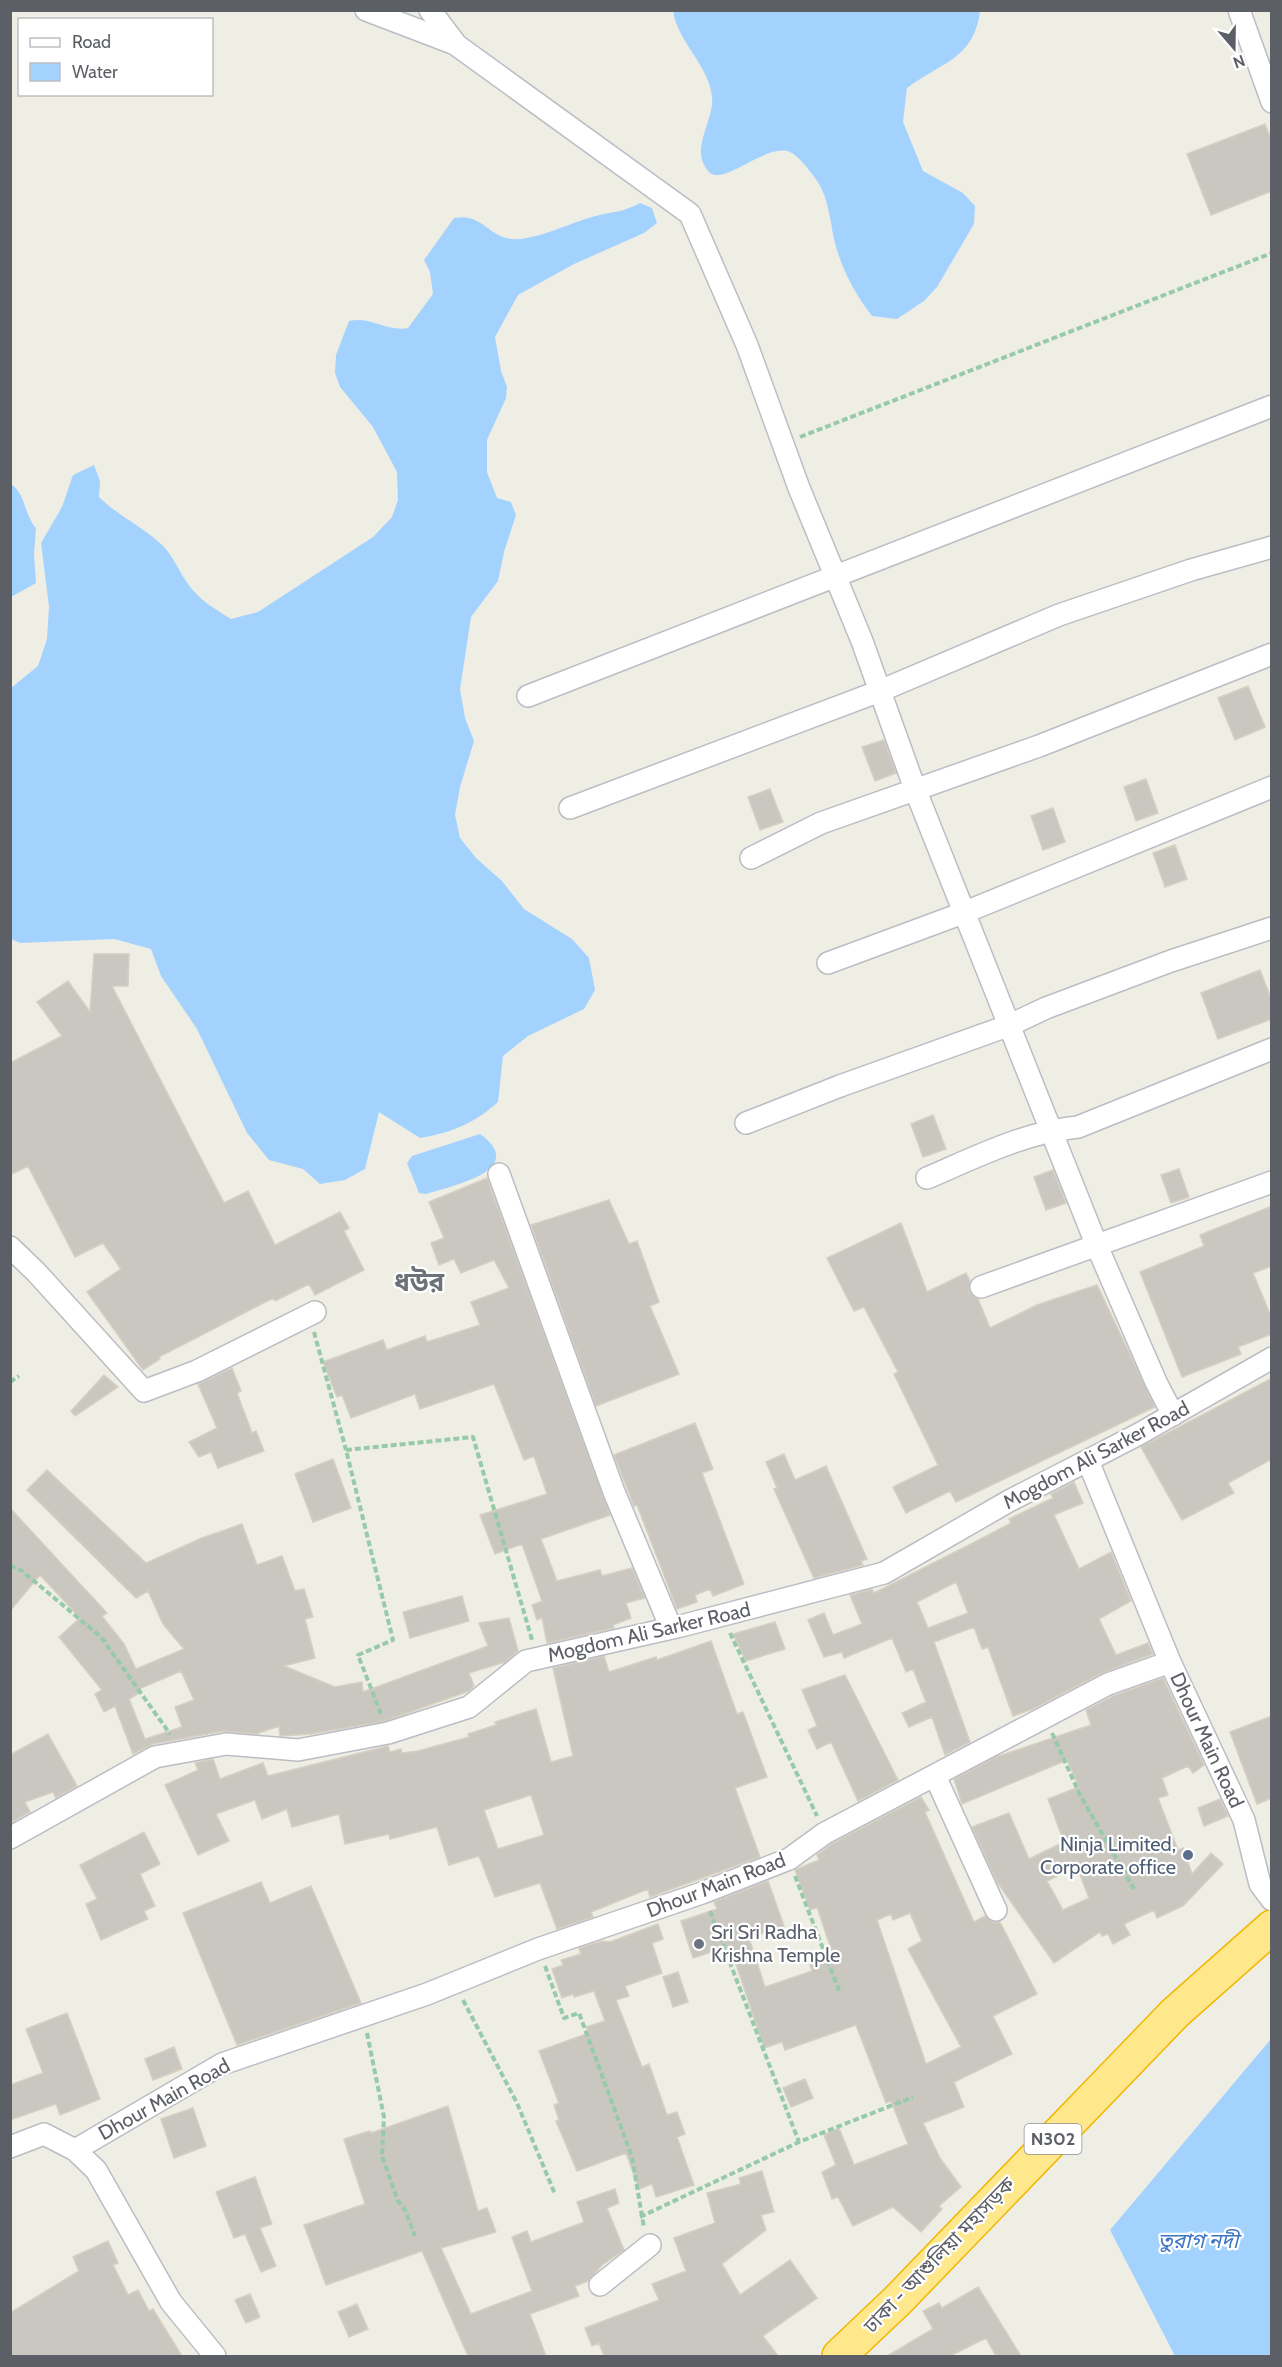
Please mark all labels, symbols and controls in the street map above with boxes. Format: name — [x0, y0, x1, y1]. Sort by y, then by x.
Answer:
legend — [18, 18, 213, 96]
north arrow — [1204, 18, 1264, 78]
text: Road — [72, 31, 111, 53]
text: N — [1230, 51, 1248, 72]
text: Water — [72, 61, 118, 83]
district label: ধউর — [394, 1266, 444, 1298]
street label: Mogdom Ali Sarker Road — [999, 1396, 1193, 1514]
street label: Mogdom Ali Sarker Road — [545, 1597, 753, 1667]
street label: Dhour Main Road — [1165, 1669, 1249, 1811]
place label: Ninja Limited, Corporate office — [1040, 1832, 1176, 1879]
street label: Dhour Main Road — [643, 1848, 789, 1922]
marker: Ninja Limited, Corporate office — [1181, 1848, 1195, 1862]
place label: Sri Sri Radha Krishna Temple — [711, 1920, 840, 1967]
marker: Sri Sri Radha Krishna Temple — [692, 1937, 706, 1951]
street label: Dhour Main Road — [94, 2053, 234, 2145]
road number: N302 — [1024, 2124, 1082, 2154]
street label: ঢাকা - আশুলিয়া মহাসড়ক — [858, 2172, 1020, 2338]
water label: তুরাগ নদী — [1158, 2228, 1243, 2253]

